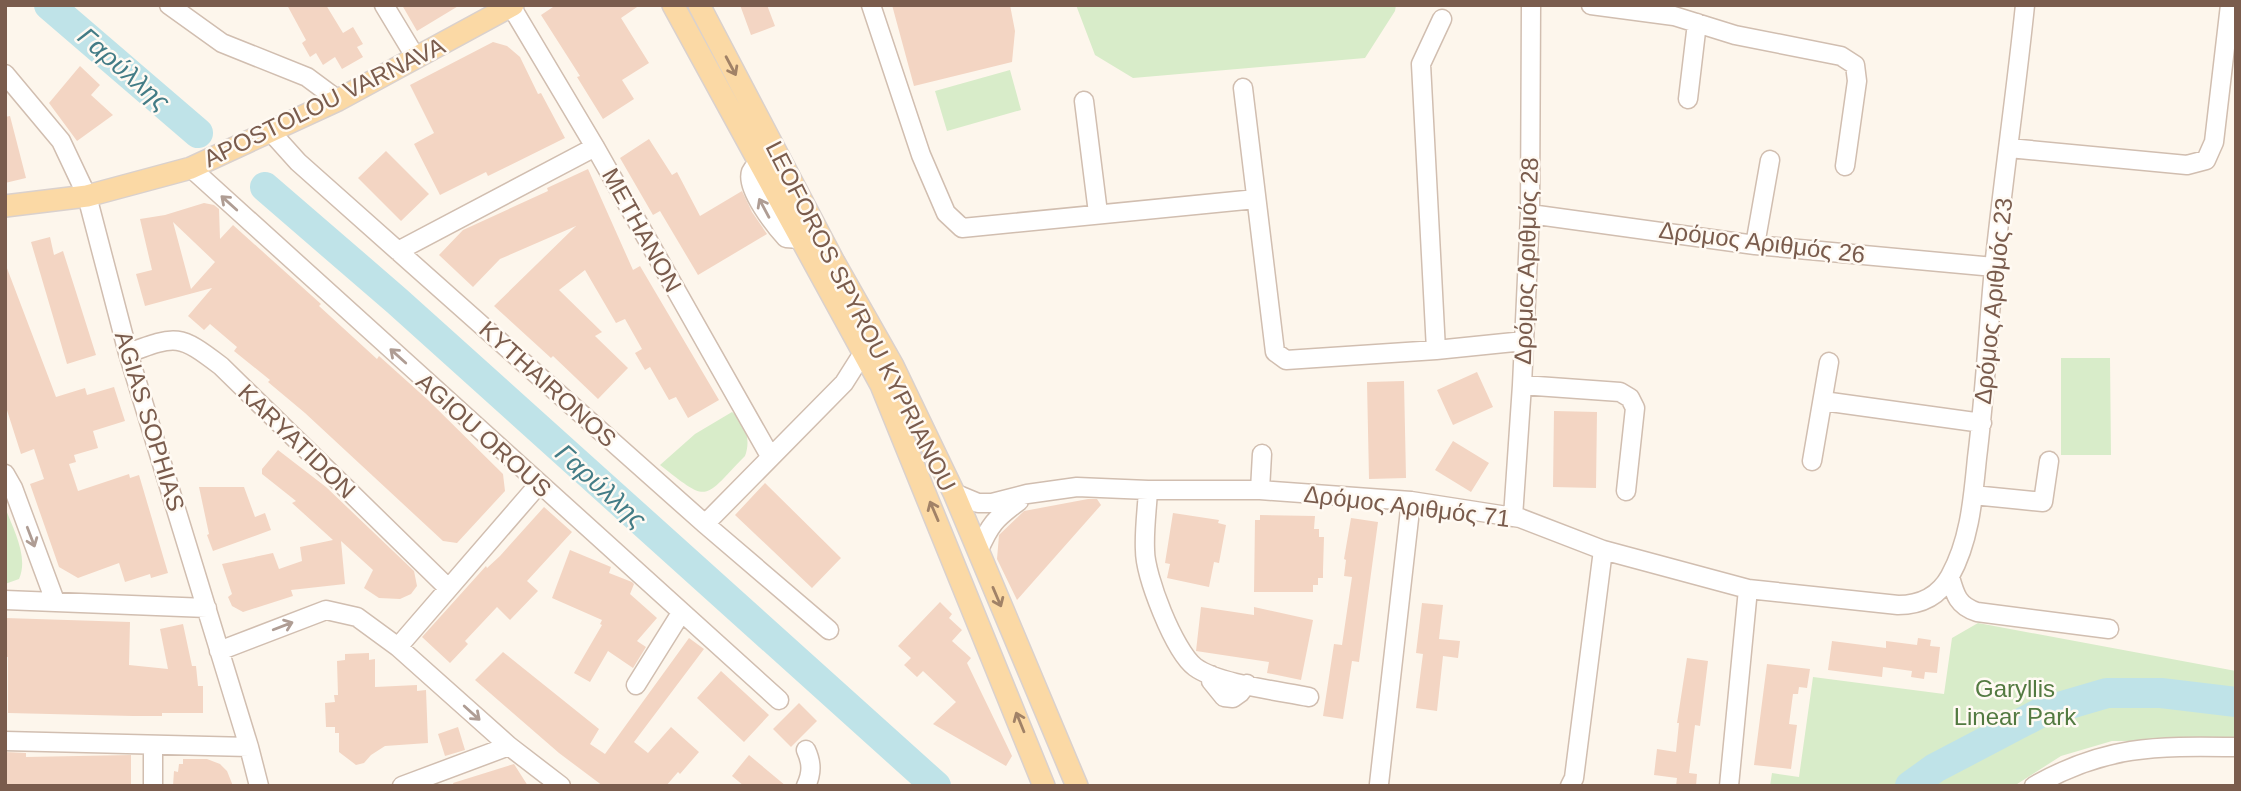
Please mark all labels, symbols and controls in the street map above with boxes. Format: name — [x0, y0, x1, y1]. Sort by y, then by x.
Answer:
water label: Γαρύλλης — [72, 21, 176, 117]
street label: APOSTOLOU VARNAVA — [199, 32, 449, 172]
one-way arrow — [725, 55, 738, 76]
street label: LEOFOROS SPYROU KYPRIANOU — [761, 136, 961, 496]
street label: Δρόμος Αριθμός 28 — [1509, 157, 1543, 365]
street label: METHANON — [597, 163, 687, 297]
one-way arrow — [220, 195, 238, 211]
street label: Δρόμος Αριθμός 23 — [1969, 196, 2017, 406]
one-way arrow — [757, 198, 770, 219]
street label: Δρόμος Αριθμός 26 — [1657, 216, 1867, 268]
street label: KYTHAIRONOS — [474, 316, 622, 452]
street label: AGIAS SOPHIAS — [110, 328, 190, 514]
one-way arrow — [389, 348, 407, 364]
street label: AGIOU OROUS — [411, 367, 557, 503]
street label: KARYATIDON — [233, 378, 361, 504]
water label: Γαρύλλης — [550, 438, 653, 535]
street label: Δρόμος Αριθμός 71 — [1302, 480, 1512, 532]
one-way arrow — [927, 501, 940, 523]
one-way arrow — [26, 526, 39, 548]
one-way arrow — [992, 586, 1005, 608]
one-way arrow — [272, 619, 294, 632]
park label: Garyllis Linear Park — [1954, 675, 2077, 730]
one-way arrow — [463, 705, 481, 721]
one-way arrow — [1012, 712, 1025, 733]

